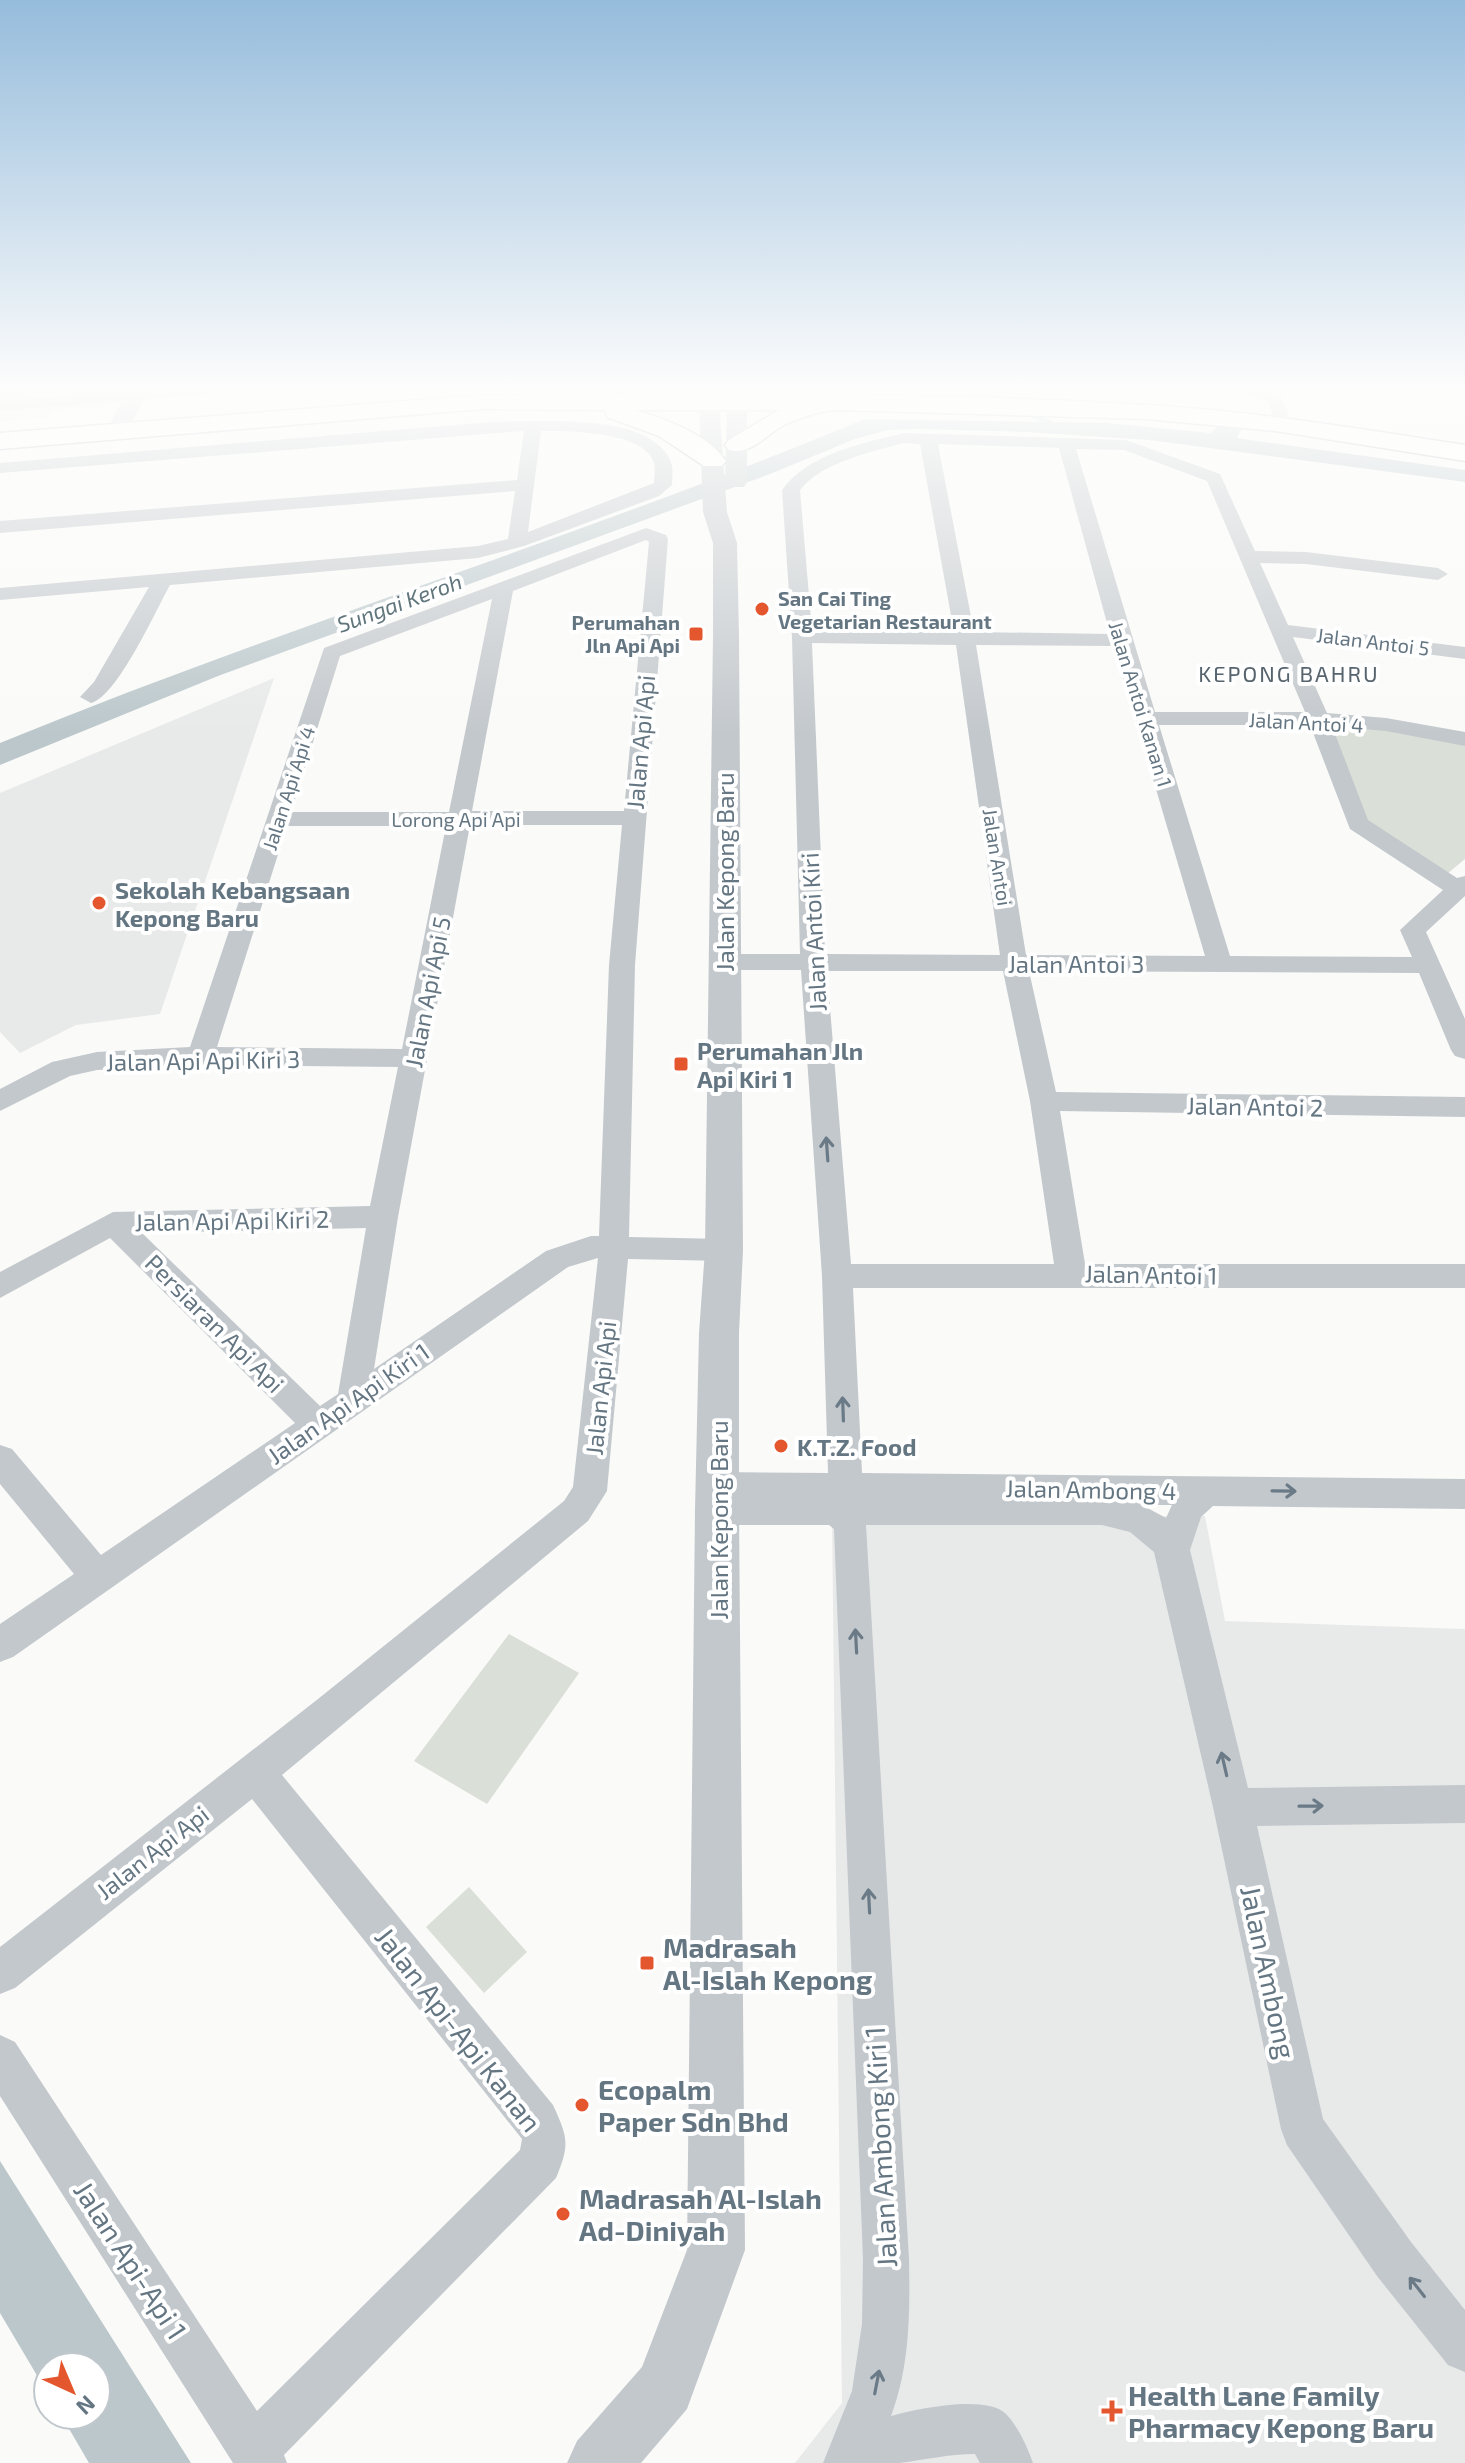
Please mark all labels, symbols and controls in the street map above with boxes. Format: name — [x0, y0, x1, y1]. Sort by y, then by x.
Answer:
water label: Sungai Keroh — [333, 567, 465, 637]
place label: San Cai Ting Vegetarian Restaurant — [778, 586, 992, 633]
marker: San Cai Ting Vegetarian Restaurant — [753, 600, 771, 618]
place label: Perumahan Jln Api Api — [572, 610, 680, 657]
street label: Jalan Antoi Kanan 1 — [1104, 618, 1178, 790]
street label: Jalan Antoi 5 — [1315, 622, 1431, 660]
marker: Perumahan Jln Api Api — [687, 625, 705, 643]
district label: KEPONG BAHRU — [1198, 660, 1380, 686]
street label: Jalan Api Api — [620, 674, 660, 810]
street label: Jalan Antoi 4 — [1248, 707, 1364, 737]
street label: Jalan Api Api 4 — [257, 723, 319, 853]
street label: Jalan Kepong Baru — [710, 772, 739, 972]
street label: Lorong Api Api — [391, 807, 521, 831]
street label: Jalan Antoi — [978, 807, 1018, 907]
street label: Jalan Antoi Kiri — [794, 852, 832, 1012]
place label: Sekolah Kebangsaan Kepong Baru — [115, 875, 350, 932]
marker: Sekolah Kebangsaan Kepong Baru — [90, 894, 108, 912]
street label: Jalan Api Api 5 — [398, 914, 456, 1070]
street label: Jalan Antoi 3 — [1008, 949, 1144, 978]
place label: Perumahan Jln Api Kiri 1 — [697, 1036, 863, 1093]
street label: Jalan Api Api Kiri 3 — [106, 1044, 300, 1076]
marker: Perumahan Jln Api Kiri 1 — [672, 1055, 690, 1073]
street label: Jalan Antoi 2 — [1186, 1090, 1324, 1122]
one-way arrow — [820, 1136, 835, 1163]
street label: Jalan Api Api Kiri 2 — [134, 1204, 330, 1236]
street label: Persiaran Api Api — [140, 1248, 290, 1398]
street label: Jalan Antoi 1 — [1084, 1258, 1218, 1290]
street label: Jalan Api Api — [579, 1319, 621, 1457]
street label: Jalan Api Api Kiri 1 — [262, 1336, 434, 1470]
one-way arrow — [835, 1396, 850, 1423]
street label: Jalan Kepong Baru — [704, 1420, 733, 1620]
place label: K.T.Z. Food — [797, 1432, 916, 1461]
marker: K.T.Z. Food — [772, 1437, 790, 1455]
street label: Jalan Ambong 4 — [1005, 1473, 1177, 1505]
one-way arrow — [1270, 1483, 1297, 1499]
one-way arrow — [849, 1628, 864, 1655]
one-way arrow — [1216, 1752, 1231, 1778]
one-way arrow — [1297, 1798, 1324, 1814]
street label: Jalan Api Api — [90, 1799, 214, 1905]
street label: Jalan Ambong — [1234, 1882, 1304, 2062]
one-way arrow — [861, 1888, 876, 1915]
street label: Jalan Api-Api Kanan — [369, 1920, 549, 2138]
place label: Madrasah Al-Islah Kepong — [663, 1930, 872, 1996]
marker: Madrasah Al-Islah Kepong — [638, 1954, 656, 1972]
street label: Jalan Ambong Kiri 1 — [857, 2026, 903, 2268]
place label: Ecopalm Paper Sdn Bhd — [598, 2072, 789, 2138]
marker: Ecopalm Paper Sdn Bhd — [573, 2096, 591, 2114]
street label: Jalan Api-Api 1 — [67, 2175, 195, 2345]
place label: Madrasah Al-Islah Ad-Diniyah — [579, 2181, 822, 2247]
marker: Madrasah Al-Islah Ad-Diniyah — [554, 2205, 572, 2223]
one-way arrow — [1408, 2277, 1425, 2298]
north arrow — [32, 2351, 112, 2431]
one-way arrow — [870, 2370, 885, 2395]
place label: Health Lane Family Pharmacy Kepong Baru — [1128, 2378, 1434, 2444]
text: N — [72, 2391, 101, 2421]
marker: Health Lane Family Pharmacy Kepong Baru — [1103, 2402, 1121, 2420]

